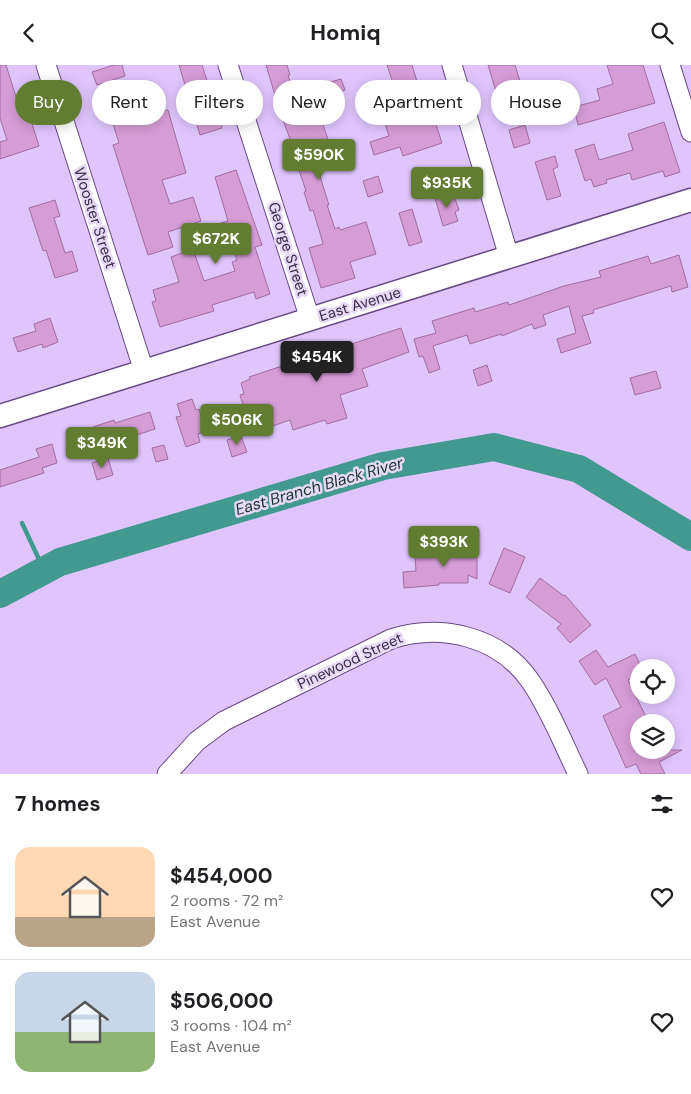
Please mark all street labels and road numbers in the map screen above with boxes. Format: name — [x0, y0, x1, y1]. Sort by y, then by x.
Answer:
street label: Wooster Street — [69, 165, 121, 271]
street label: George Street — [263, 200, 313, 298]
street label: East Avenue — [317, 282, 403, 326]
street label: Pinewood Street — [294, 628, 406, 694]

